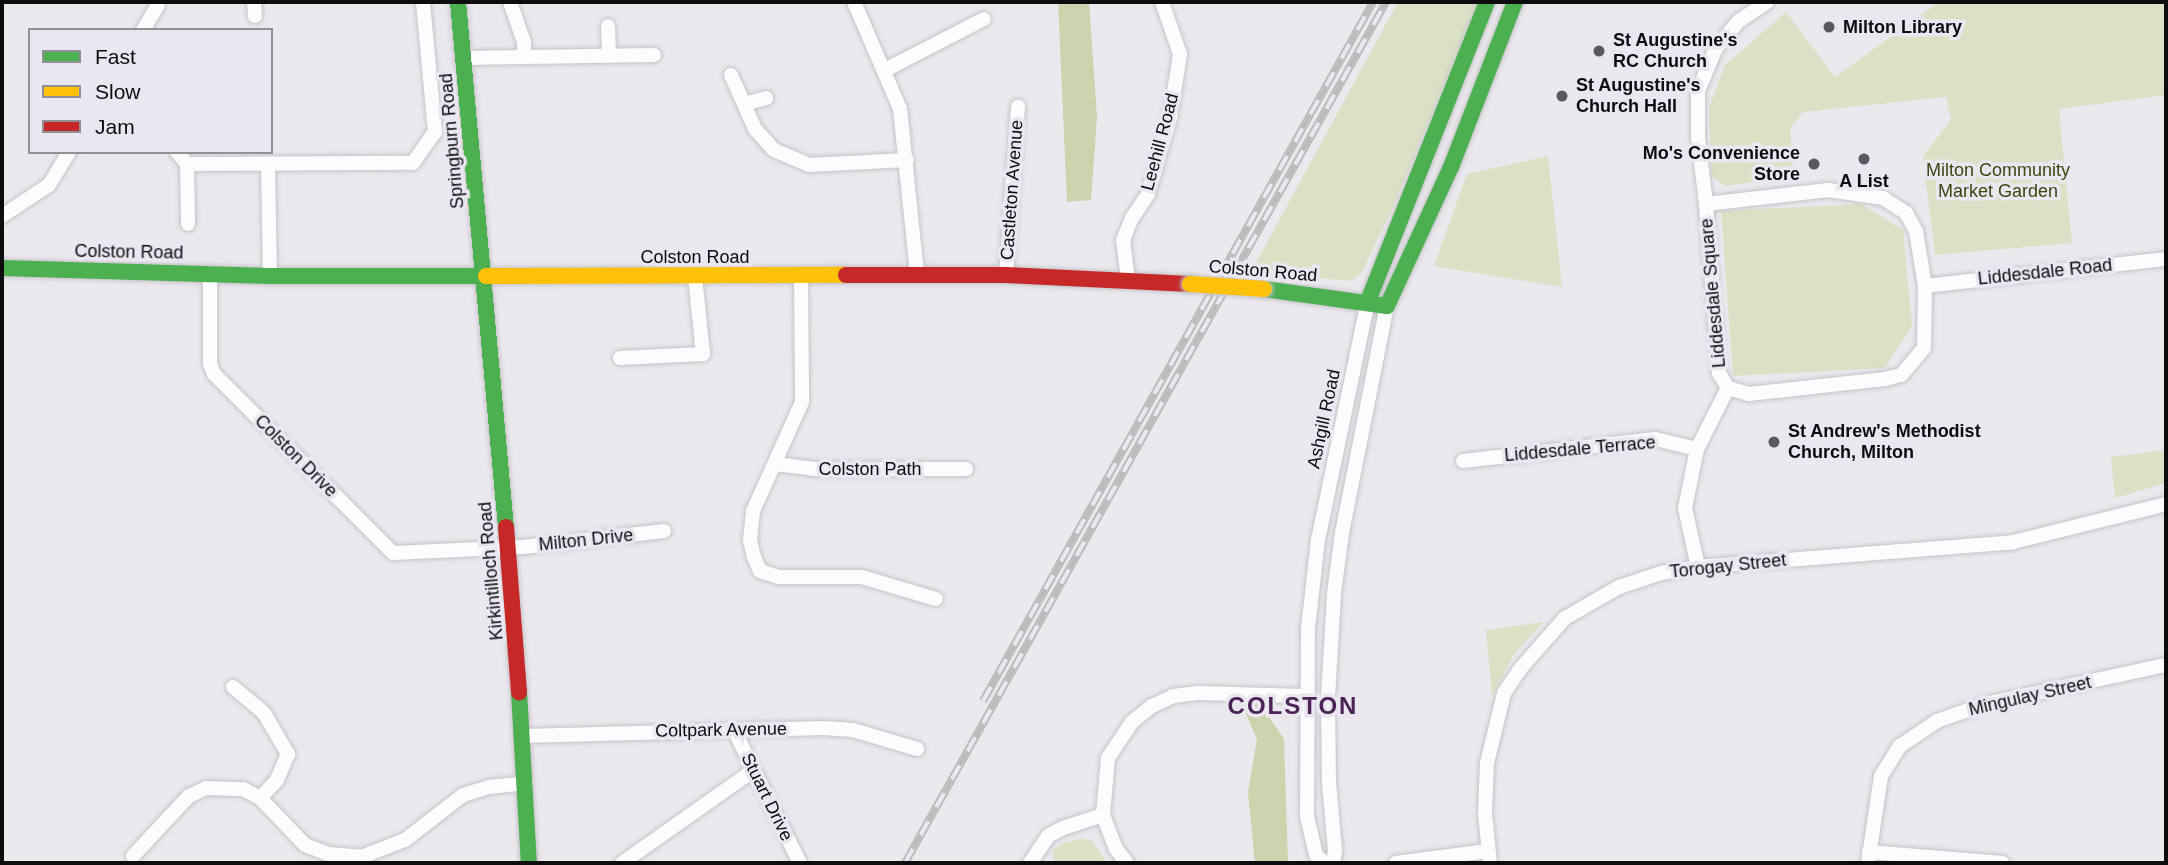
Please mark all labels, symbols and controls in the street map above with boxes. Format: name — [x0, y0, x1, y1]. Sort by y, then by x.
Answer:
place label: Milton Library — [1843, 16, 1962, 38]
marker: Milton Library — [1821, 19, 1837, 35]
legend — [28, 28, 273, 154]
place label: St Augustine's RC Church — [1613, 30, 1738, 72]
marker: St Augustine's RC Church — [1591, 43, 1607, 59]
text: Fast — [95, 45, 136, 68]
street label: Springburn Road — [435, 72, 469, 210]
place label: St Augustine's Church Hall — [1576, 75, 1701, 118]
text: Slow — [95, 80, 141, 103]
marker: St Augustine's Church Hall — [1554, 88, 1570, 104]
street label: Leehill Road — [1137, 91, 1183, 193]
text: Jam — [95, 115, 135, 138]
street label: Castleton Avenue — [996, 119, 1028, 261]
place label: Mo's Convenience Store — [1643, 143, 1800, 186]
marker: A List — [1856, 151, 1872, 167]
marker: Mo's Convenience Store — [1806, 156, 1822, 172]
park label: Milton Community Market Garden — [1926, 160, 2070, 202]
place label: A List — [1839, 170, 1889, 192]
street label: Liddesdale Square — [1696, 217, 1730, 369]
street label: Colston Road — [74, 240, 184, 264]
street label: Colston Road — [640, 246, 750, 268]
street label: Liddesdale Road — [1977, 254, 2113, 290]
street label: Colston Road — [1208, 255, 1318, 287]
street label: Ashgill Road — [1303, 367, 1345, 471]
street label: Colston Drive — [250, 410, 342, 502]
place label: St Andrew's Methodist Church, Milton — [1788, 421, 1981, 464]
street label: Liddesdale Terrace — [1503, 432, 1657, 466]
marker: St Andrew's Methodist Church, Milton — [1766, 434, 1782, 450]
street label: Colston Path — [818, 458, 922, 480]
street label: Kirkintilloch Road — [474, 501, 508, 641]
street label: Milton Drive — [538, 524, 634, 556]
street label: Torogay Street — [1669, 549, 1787, 583]
street label: Mingulay Street — [1967, 671, 2093, 721]
district label: COLSTON — [1228, 692, 1358, 720]
street label: Coltpark Avenue — [654, 718, 788, 742]
street label: Stuart Drive — [736, 750, 798, 844]

